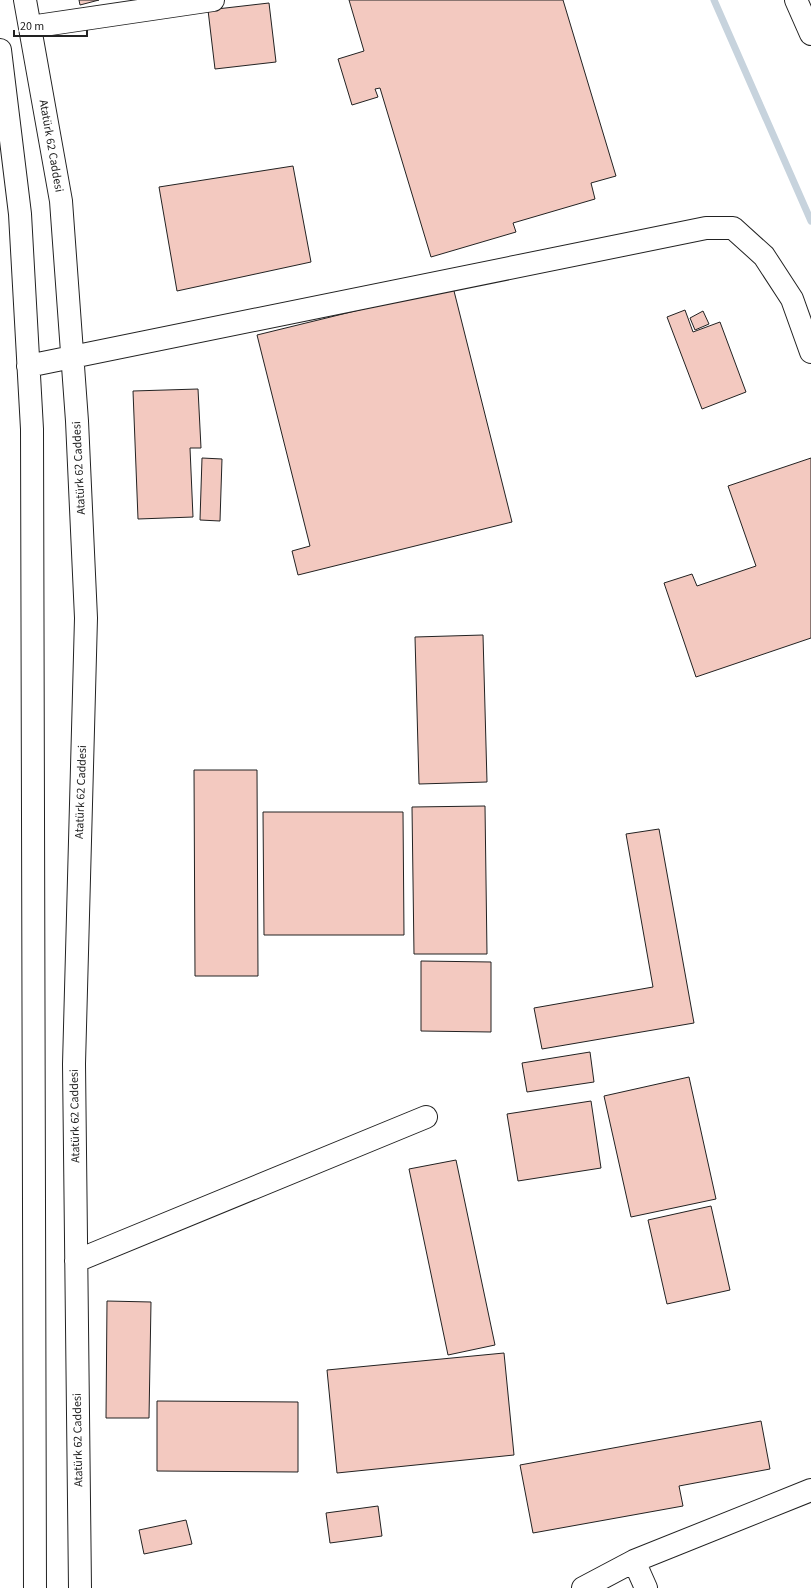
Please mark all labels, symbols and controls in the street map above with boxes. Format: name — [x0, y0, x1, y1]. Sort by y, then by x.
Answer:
scale bar — [14, 12, 87, 38]
text: 20 m — [20, 18, 44, 35]
street label: Atatürk 62 Caddesi — [35, 98, 68, 194]
street label: Atatürk 62 Caddesi — [68, 421, 90, 515]
street label: Atatürk 62 Caddesi — [71, 745, 91, 839]
street label: Atatürk 62 Caddesi — [66, 1069, 84, 1163]
street label: Atatürk 62 Caddesi — [69, 1393, 87, 1487]

